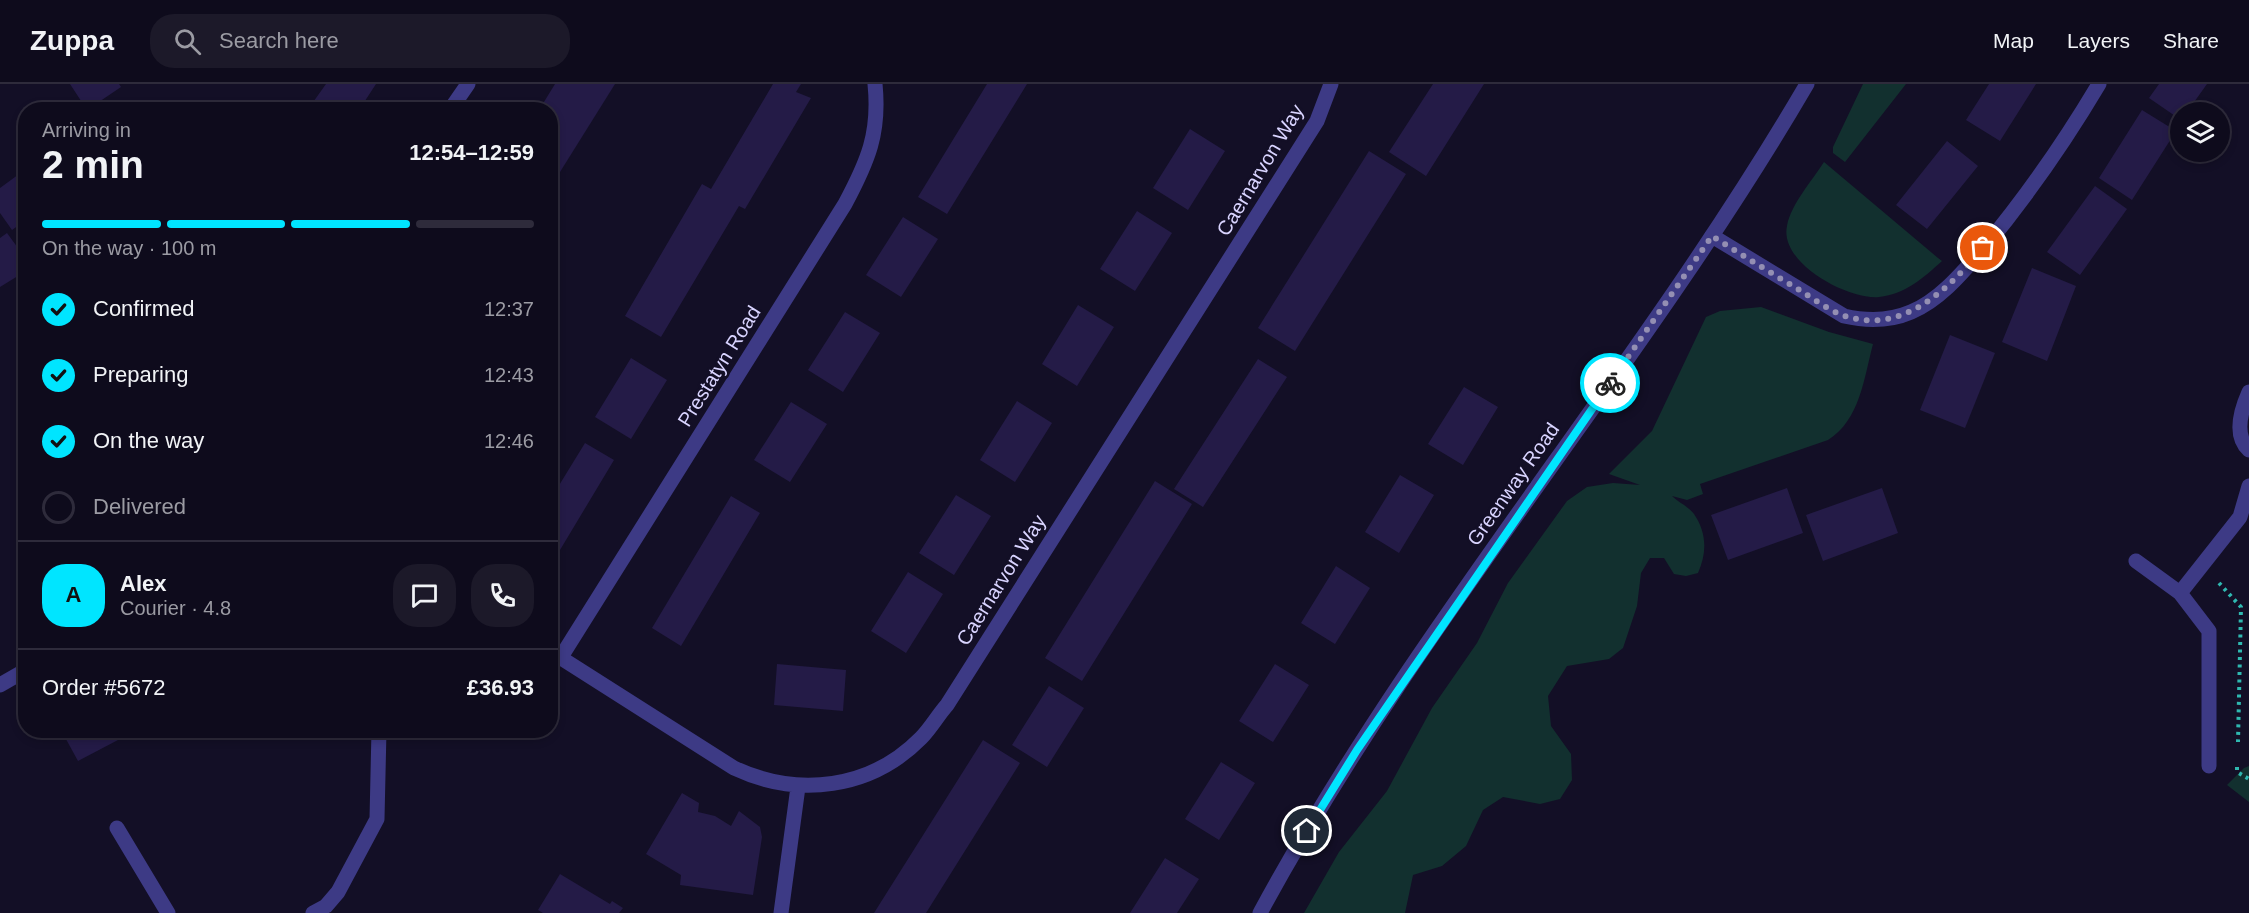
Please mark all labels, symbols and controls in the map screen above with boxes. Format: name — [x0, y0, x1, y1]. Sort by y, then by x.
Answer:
search box — [150, 14, 570, 68]
text: Zuppa — [30, 25, 114, 56]
icon: search — [171, 25, 204, 58]
text: Search here — [219, 28, 339, 53]
text: Map — [1993, 29, 2034, 52]
text: Layers — [2067, 29, 2130, 52]
text: Share — [2163, 29, 2219, 52]
street label: Caernarvon Way — [1212, 100, 1308, 240]
map controls — [2170, 102, 2230, 162]
button: layers — [2170, 102, 2230, 162]
text: Arriving in — [42, 119, 131, 141]
text: 12:54–12:59 — [409, 140, 534, 165]
text: 2 min — [42, 143, 144, 186]
pin — [1957, 222, 2008, 273]
icon: bag — [1966, 231, 1999, 264]
text: On the way · 100 m — [42, 237, 217, 259]
icon: check — [42, 293, 75, 326]
text: Confirmed — [93, 296, 194, 321]
text: 12:37 — [484, 298, 534, 320]
street label: Prestatyn Road — [673, 302, 765, 430]
courier — [1580, 353, 1640, 413]
icon: check — [42, 359, 75, 392]
text: Preparing — [93, 362, 188, 387]
text: 12:43 — [484, 364, 534, 386]
icon: bike — [1594, 367, 1627, 400]
street label: Greenway Road — [1463, 418, 1563, 550]
icon: check — [42, 425, 75, 458]
text: On the way — [93, 428, 204, 453]
text: 12:46 — [484, 430, 534, 452]
text: Delivered — [93, 494, 186, 519]
street label: Caernarvon Way — [952, 511, 1050, 649]
button: chat — [393, 564, 456, 627]
button: phone — [471, 564, 534, 627]
text: Alex — [120, 571, 166, 596]
text: A — [66, 582, 81, 607]
text: Courier · 4.8 — [120, 597, 231, 619]
text: Order #5672 — [42, 675, 166, 700]
text: £36.93 — [467, 675, 534, 700]
pin — [1281, 805, 1332, 856]
icon: home — [1290, 814, 1323, 847]

